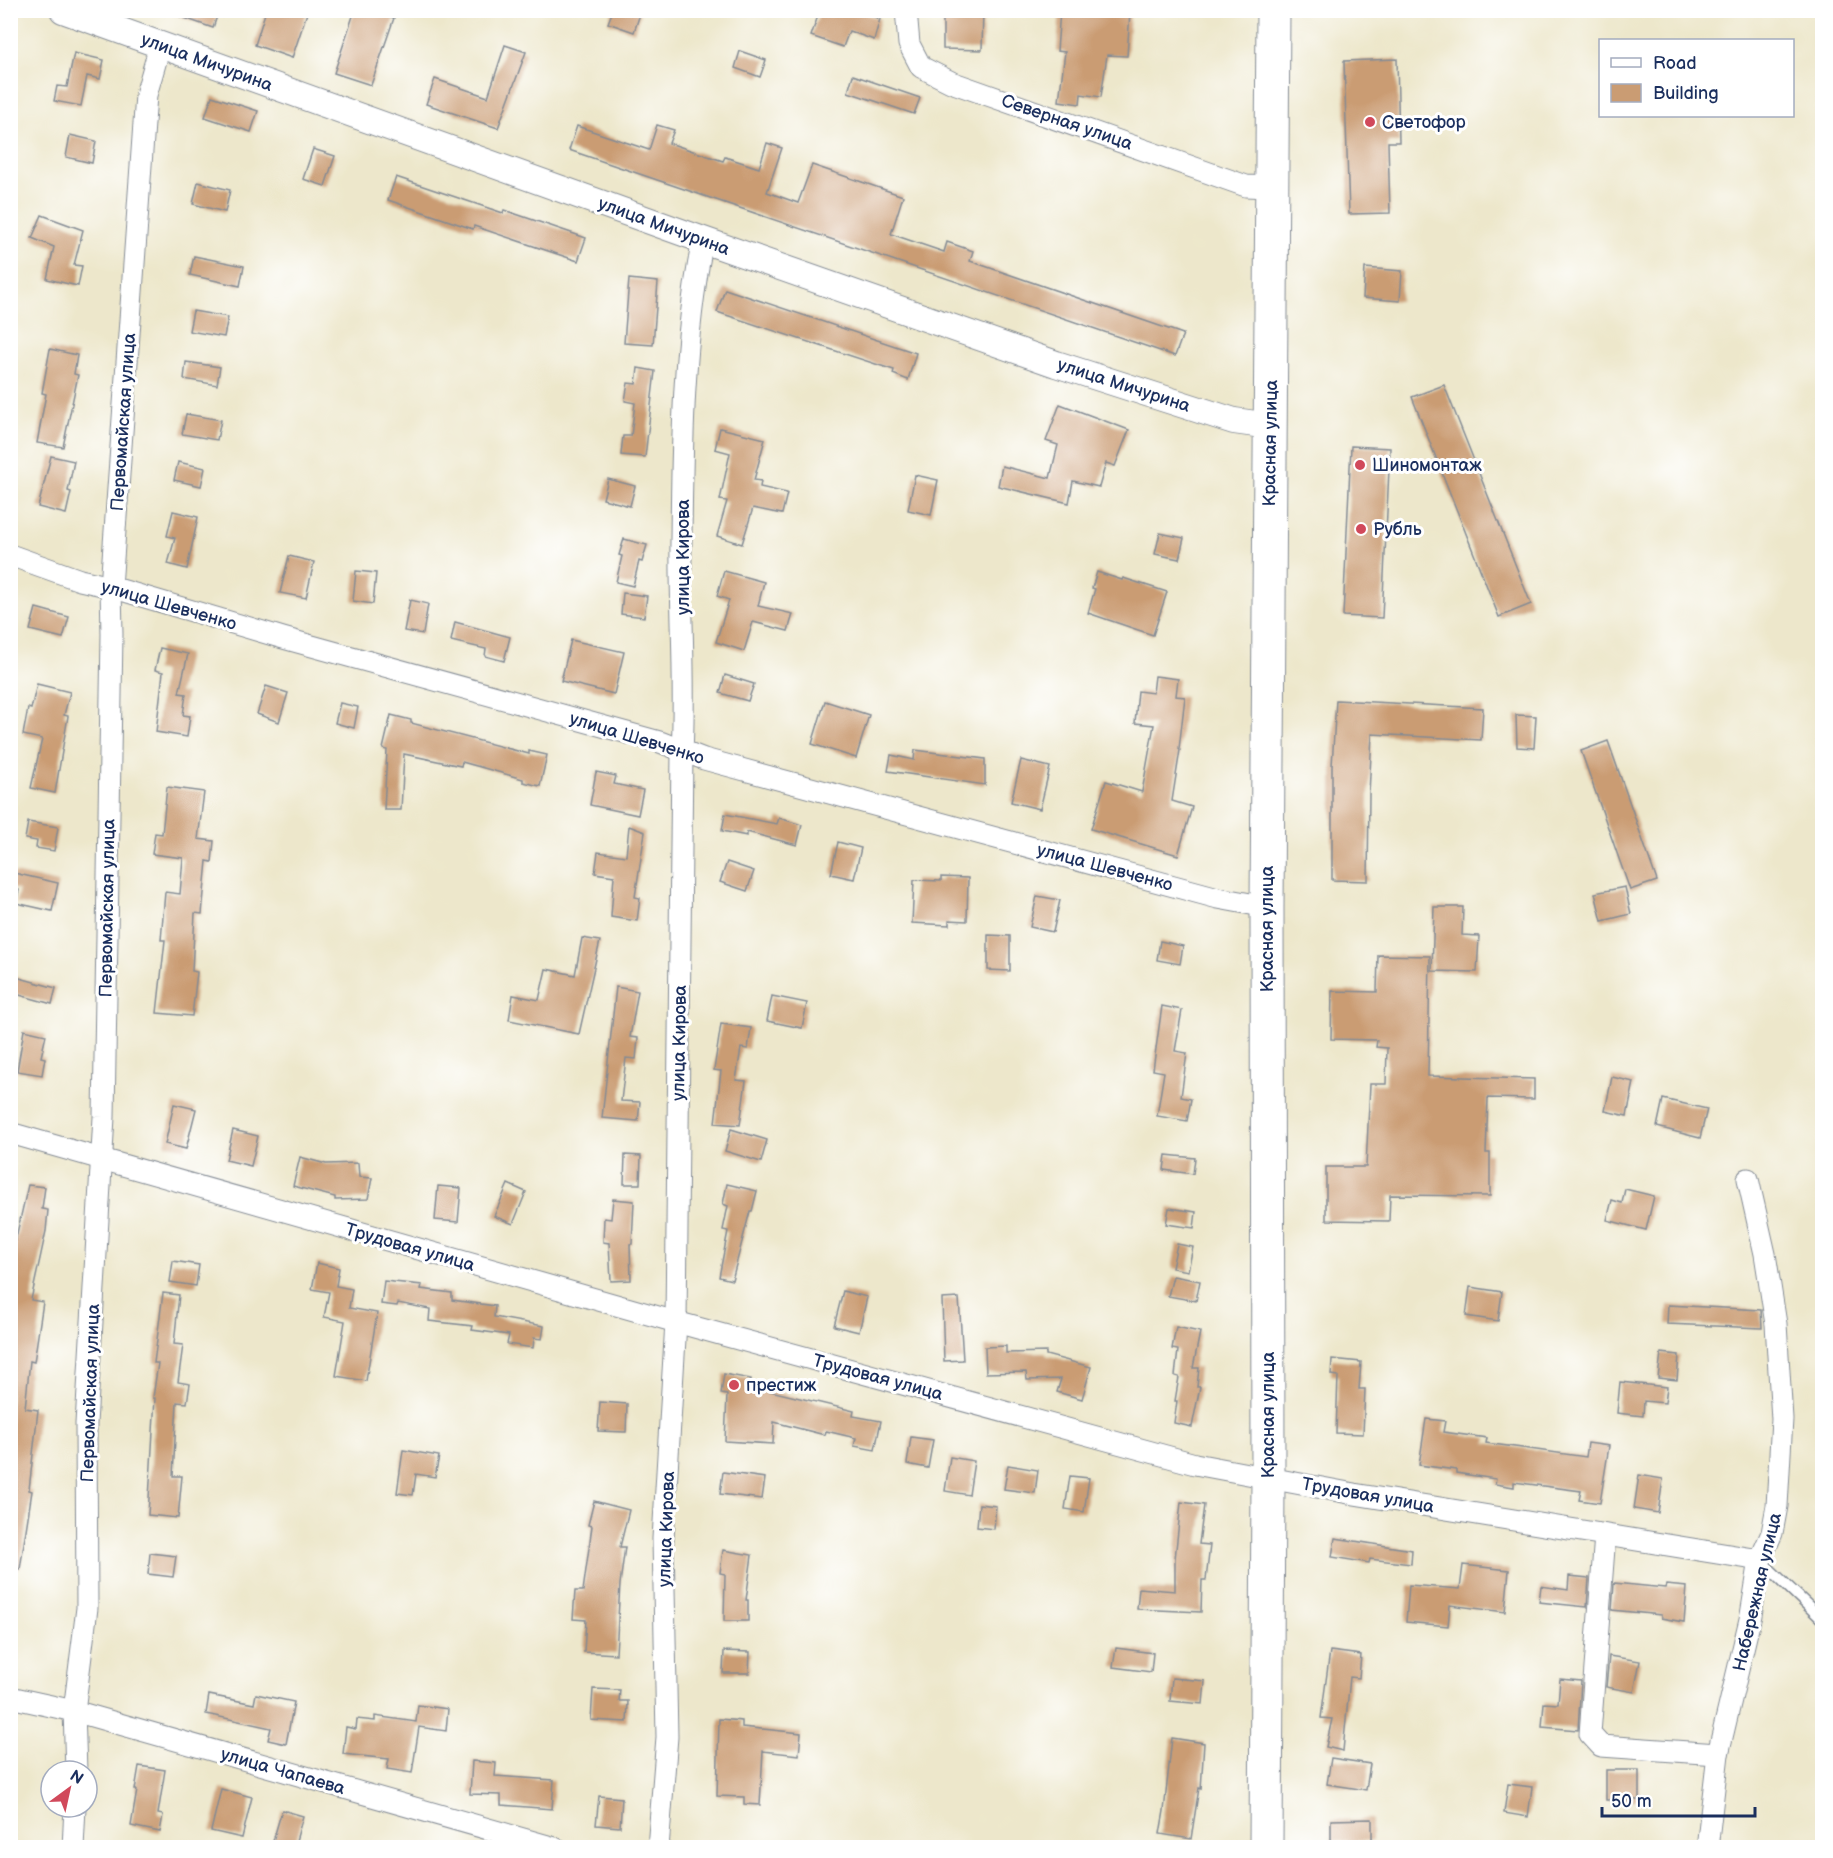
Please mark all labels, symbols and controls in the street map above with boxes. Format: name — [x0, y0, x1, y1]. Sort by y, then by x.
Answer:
street label: улица Мичурина — [138, 29, 276, 96]
legend — [1599, 39, 1794, 117]
text: Road — [1653, 53, 1697, 74]
text: Building — [1653, 83, 1719, 104]
street label: Северная улица — [999, 90, 1135, 155]
place label: Светофор — [1382, 112, 1466, 133]
marker: Светофор — [1363, 115, 1377, 129]
street label: улица Мичурина — [595, 193, 733, 260]
street label: Первомайская улица — [107, 332, 140, 512]
street label: улица Мичурина — [1055, 354, 1193, 417]
street label: Красная улица — [1259, 379, 1282, 507]
place label: Шиномонтаж — [1372, 455, 1482, 476]
marker: Шиномонтаж — [1353, 458, 1367, 472]
street label: улица Кирова — [673, 499, 694, 615]
place label: Рубль — [1373, 519, 1422, 540]
marker: Рубль — [1354, 522, 1368, 536]
street label: улица Шевченко — [99, 576, 239, 635]
street label: улица Шевченко — [567, 708, 707, 769]
street label: Первомайская улица — [95, 818, 120, 998]
street label: улица Шевченко — [1035, 839, 1175, 896]
street label: Красная улица — [1257, 865, 1278, 992]
street label: улица Кирова — [668, 985, 691, 1101]
street label: Трудовая улица — [343, 1219, 477, 1276]
street label: Первомайская улица — [77, 1303, 104, 1483]
street label: Трудовая улица — [810, 1350, 946, 1405]
street label: Красная улица — [1258, 1351, 1279, 1478]
place label: престиж — [746, 1375, 817, 1396]
marker: престиж — [727, 1378, 741, 1392]
street label: улица Кирова — [654, 1470, 679, 1587]
street label: Трудовая улица — [1300, 1474, 1436, 1518]
street label: Набережная улица — [1729, 1510, 1786, 1673]
street label: улица Чапаева — [218, 1744, 348, 1799]
north arrow — [39, 1759, 99, 1819]
text: N — [66, 1766, 87, 1789]
scale bar — [1602, 1780, 1755, 1818]
text: 50 m — [1611, 1791, 1652, 1812]

